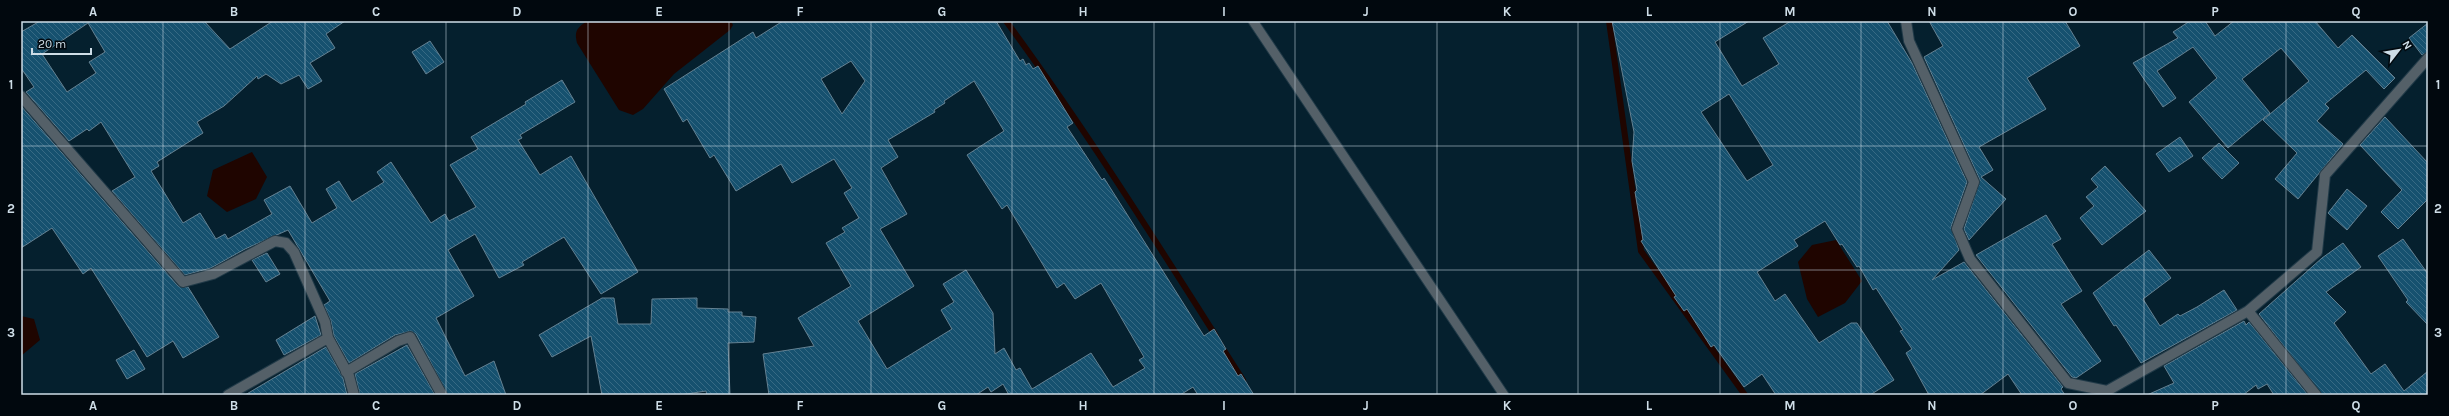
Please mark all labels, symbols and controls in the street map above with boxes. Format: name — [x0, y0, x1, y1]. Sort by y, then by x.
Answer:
text: A — [89, 4, 97, 19]
text: B — [230, 4, 238, 19]
text: C — [372, 4, 380, 19]
text: D — [513, 4, 522, 19]
text: E — [655, 4, 663, 19]
text: F — [796, 4, 804, 19]
text: G — [938, 4, 946, 19]
text: H — [1078, 4, 1088, 19]
text: I — [1222, 4, 1226, 19]
text: J — [1363, 4, 1369, 19]
text: K — [1503, 4, 1512, 19]
text: L — [1646, 4, 1653, 19]
text: M — [1784, 4, 1796, 19]
text: N — [1927, 4, 1937, 19]
text: O — [2069, 4, 2078, 19]
text: P — [2211, 4, 2219, 19]
text: Q — [2352, 4, 2361, 19]
scale bar — [32, 30, 91, 56]
north arrow — [2379, 30, 2419, 70]
text: 20 m — [38, 37, 66, 51]
text: N — [2400, 38, 2415, 52]
text: 1 — [9, 77, 13, 92]
text: 1 — [2436, 77, 2440, 92]
text: 2 — [7, 201, 15, 216]
text: 2 — [2434, 201, 2442, 216]
text: 3 — [7, 325, 15, 340]
text: 3 — [2434, 325, 2442, 340]
text: A — [89, 398, 97, 413]
text: B — [230, 398, 238, 413]
text: C — [372, 398, 380, 413]
text: D — [513, 398, 522, 413]
text: E — [655, 398, 663, 413]
text: F — [796, 398, 804, 413]
text: G — [938, 398, 946, 413]
text: H — [1078, 398, 1088, 413]
text: I — [1222, 398, 1226, 413]
text: J — [1363, 398, 1369, 413]
text: K — [1503, 398, 1512, 413]
text: L — [1646, 398, 1653, 413]
text: M — [1784, 398, 1796, 413]
text: N — [1927, 398, 1937, 413]
text: O — [2069, 398, 2078, 413]
text: P — [2211, 398, 2219, 413]
text: Q — [2352, 398, 2361, 413]

